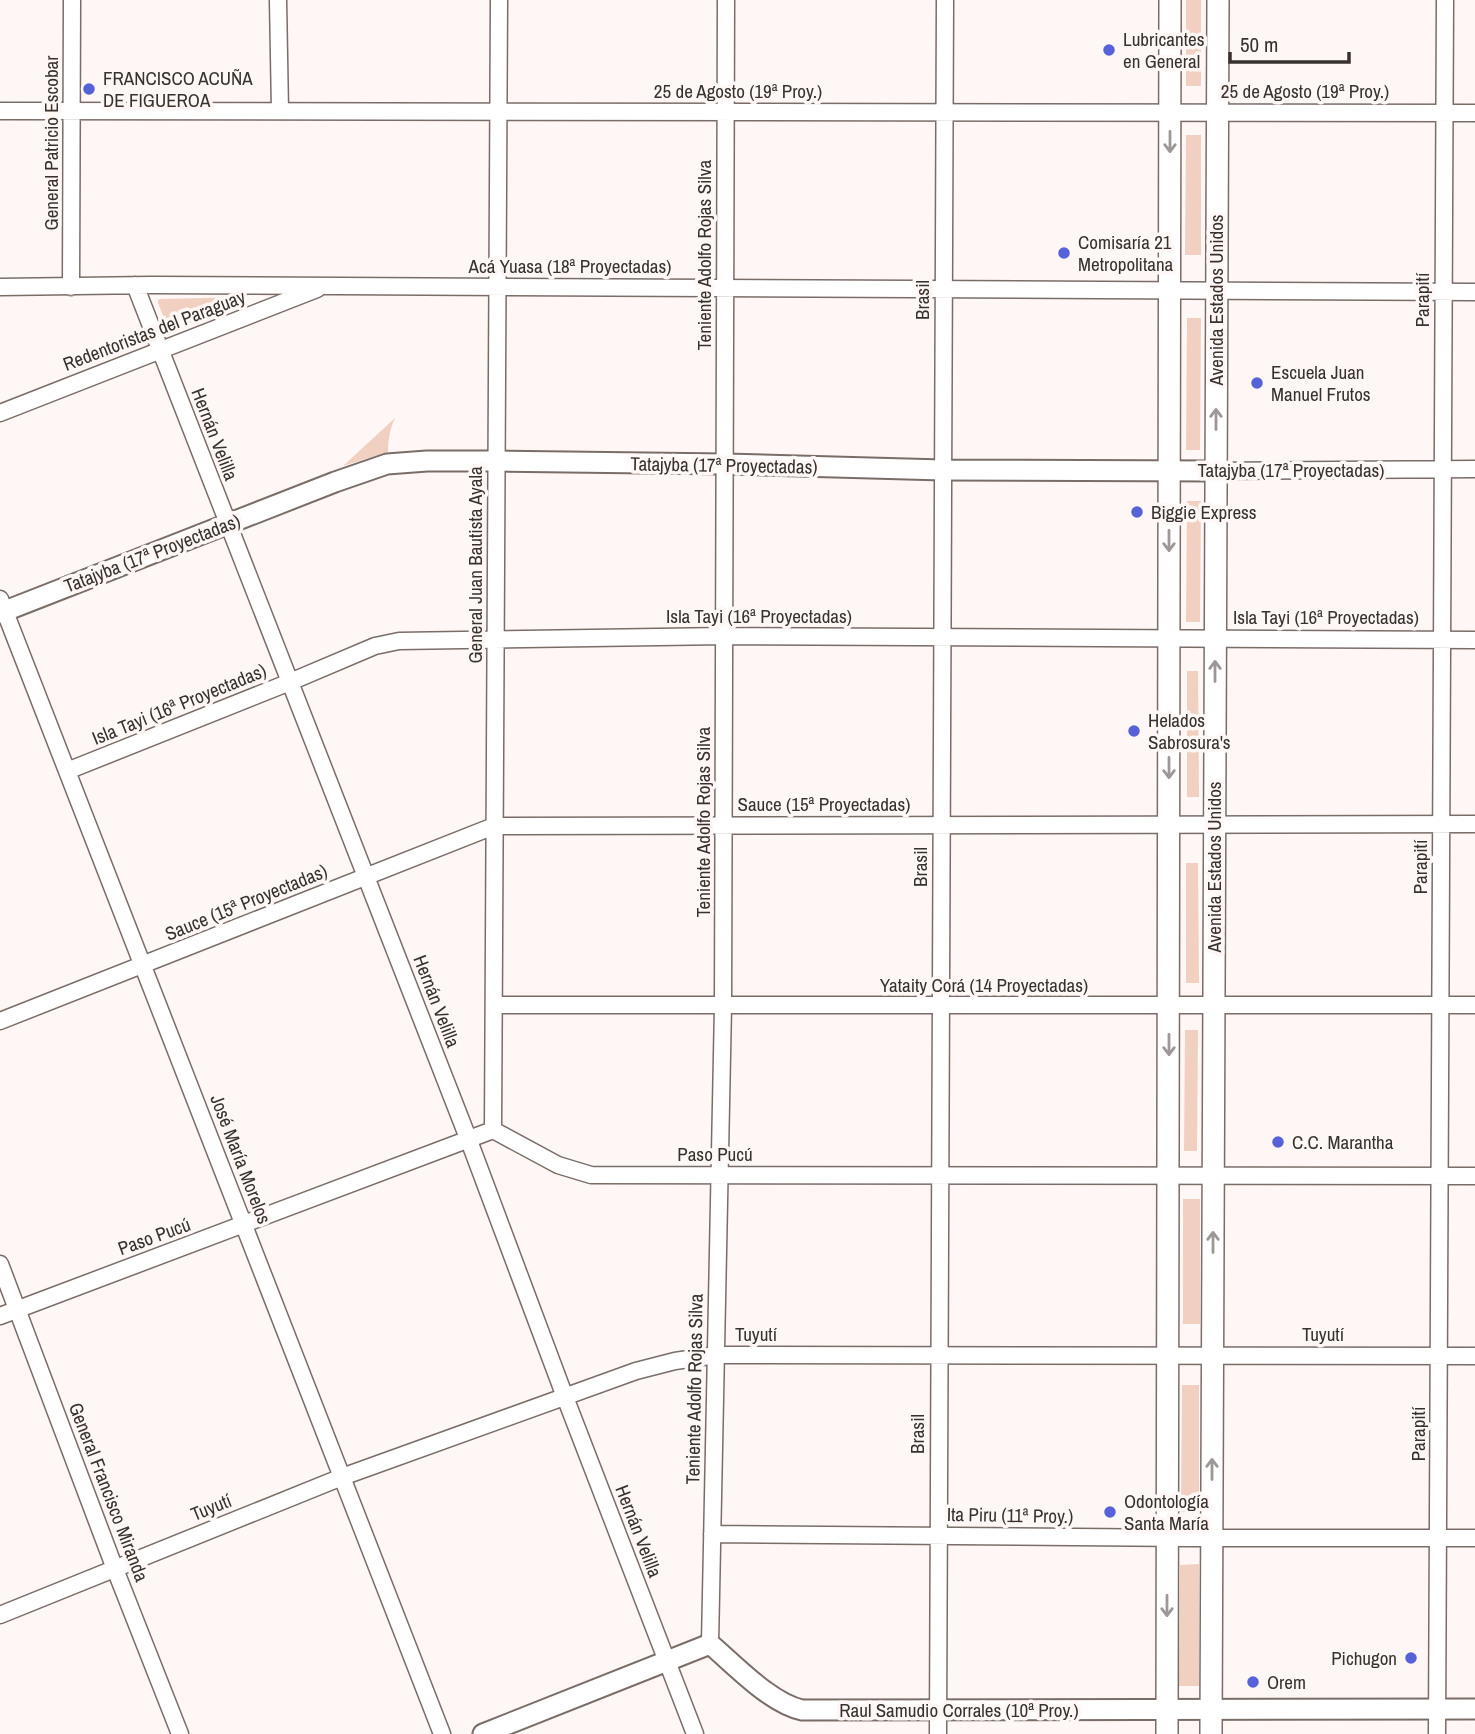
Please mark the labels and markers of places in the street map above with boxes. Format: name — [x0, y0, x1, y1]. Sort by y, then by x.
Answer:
place label: Lubricantes en General — [1123, 26, 1205, 74]
marker: Lubricantes en General — [1101, 42, 1117, 58]
place label: FRANCISCO ACUÑA DE FIGUEROA — [103, 65, 253, 113]
marker: FRANCISCO ACUÑA DE FIGUEROA — [81, 81, 97, 97]
place label: Comisaría 21 Metropolitana — [1078, 229, 1174, 277]
marker: Comisaría 21 Metropolitana — [1056, 245, 1072, 261]
place label: Escuela Juan Manuel Frutos — [1271, 359, 1371, 407]
marker: Escuela Juan Manuel Frutos — [1249, 375, 1265, 391]
place label: Biggie Express — [1151, 499, 1257, 525]
marker: Biggie Express — [1129, 504, 1145, 520]
place label: Helados Sabrosura's — [1148, 707, 1231, 755]
marker: Helados Sabrosura's — [1126, 723, 1142, 739]
place label: C.C. Marantha — [1292, 1129, 1394, 1155]
marker: C.C. Marantha — [1270, 1134, 1286, 1150]
place label: Odontología Santa María — [1124, 1488, 1209, 1536]
marker: Odontología Santa María — [1102, 1504, 1118, 1520]
place label: Pichugon — [1331, 1645, 1397, 1671]
marker: Pichugon — [1403, 1650, 1419, 1666]
place label: Orem — [1267, 1669, 1306, 1695]
marker: Orem — [1245, 1674, 1261, 1690]

